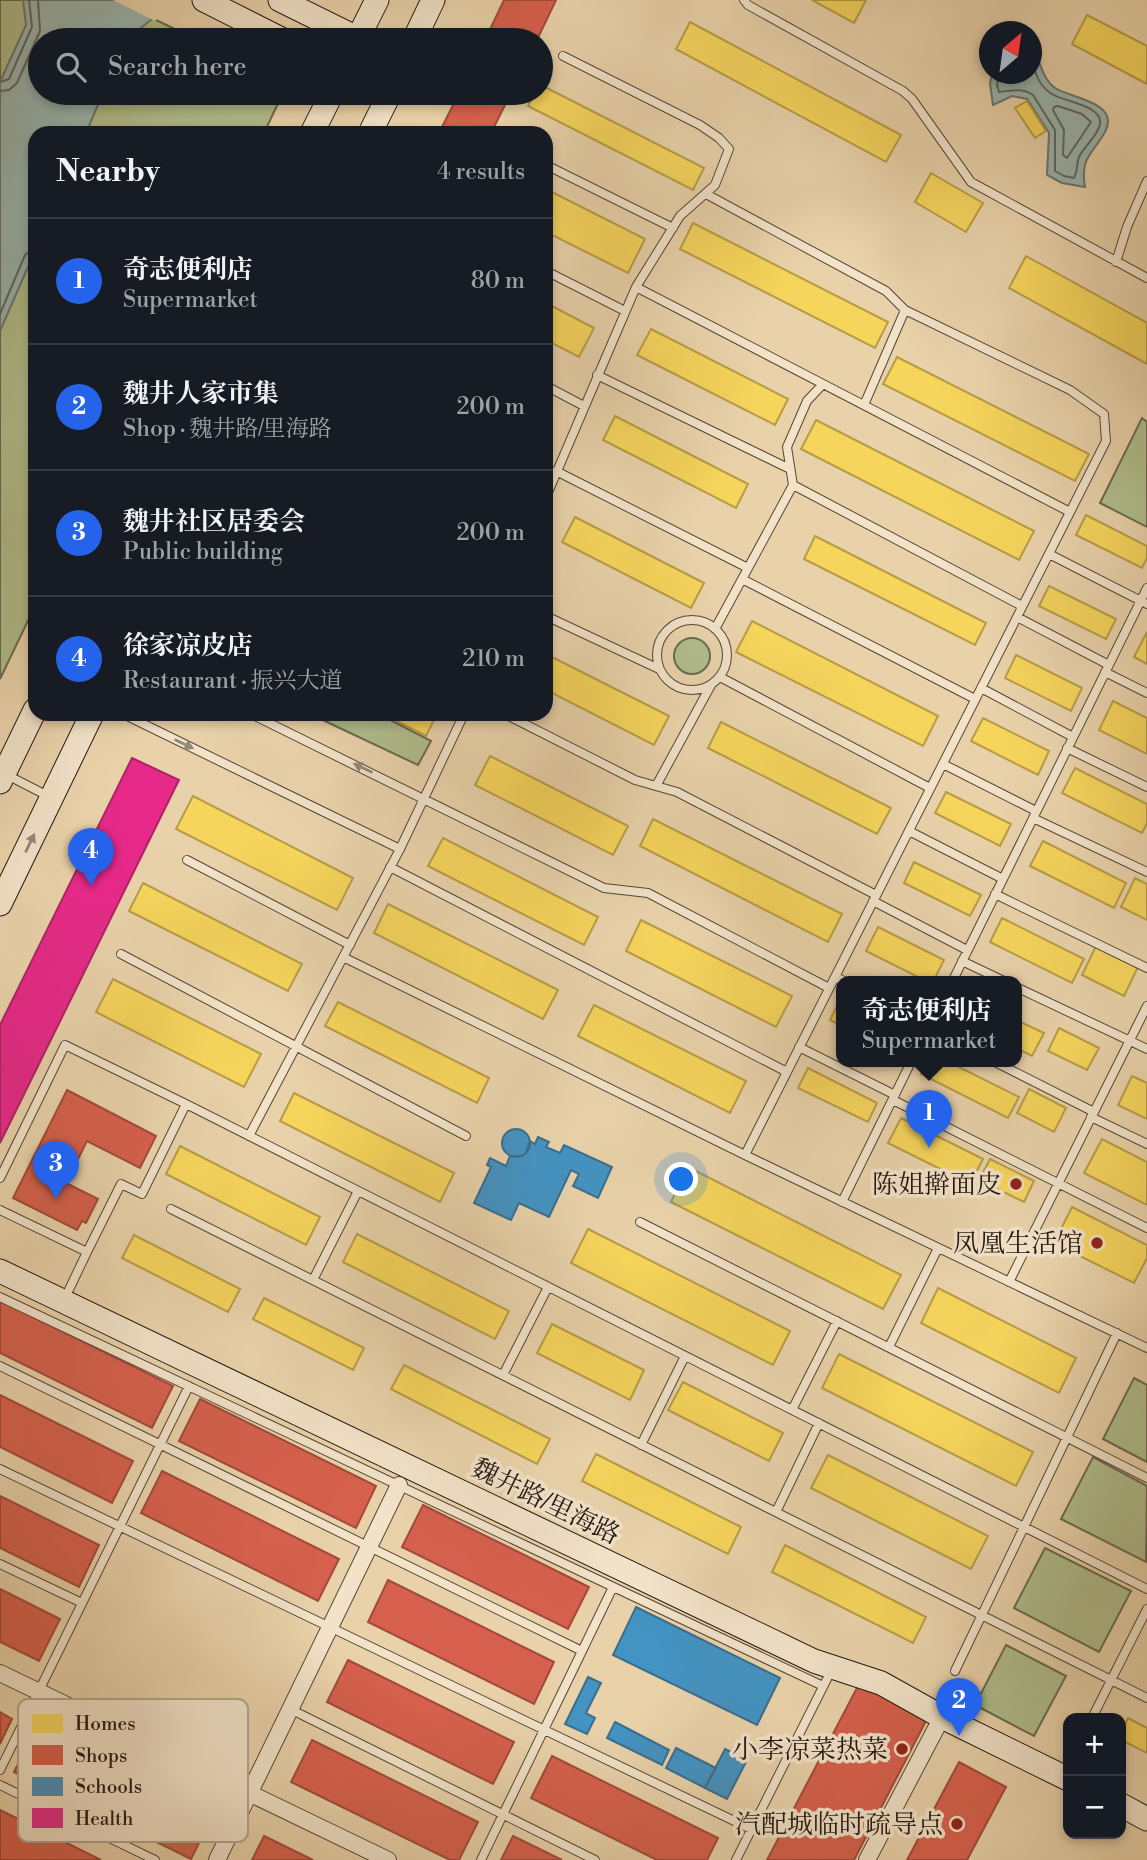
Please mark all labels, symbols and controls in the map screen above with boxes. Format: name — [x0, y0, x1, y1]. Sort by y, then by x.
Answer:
north arrow — [979, 21, 1042, 84]
search box — [28, 28, 553, 105]
icon: search — [52, 48, 90, 86]
text: Search here — [108, 51, 247, 83]
text: Nearby — [56, 153, 160, 191]
text: 4 results — [437, 158, 525, 186]
text: 奇志便利店 — [123, 254, 253, 286]
text: 1 — [73, 267, 85, 295]
text: 80 m — [471, 267, 525, 295]
text: Supermarket — [123, 286, 258, 314]
text: 魏井人家市集 — [123, 378, 279, 410]
text: 2 — [72, 393, 86, 421]
text: 200 m — [457, 393, 525, 421]
text: Shop · 魏井路/里海路 — [123, 415, 332, 443]
text: 魏井社区居委会 — [123, 506, 305, 538]
text: 3 — [72, 519, 86, 547]
text: 200 m — [457, 519, 525, 547]
text: Public building — [123, 538, 283, 566]
text: 徐家凉皮店 — [123, 630, 253, 662]
text: 4 — [71, 645, 87, 673]
text: 210 m — [462, 645, 525, 673]
text: Restaurant · 振兴大道 — [123, 667, 342, 695]
one-way arrow — [174, 738, 194, 749]
one-way arrow — [353, 762, 373, 774]
pin: 4 — [68, 828, 114, 886]
one-way arrow — [24, 833, 35, 853]
popup — [836, 976, 1022, 1067]
text: 奇志便利店 — [862, 995, 992, 1027]
text: Supermarket — [862, 1027, 996, 1055]
pin: 1 — [906, 1090, 952, 1148]
pin: 3 — [33, 1141, 79, 1199]
your location — [664, 1162, 698, 1196]
place label: 陈姐擀面皮 — [872, 1169, 1002, 1201]
marker: 陈姐擀面皮 — [1008, 1176, 1024, 1192]
place label: 凤凰生活馆 — [953, 1228, 1083, 1260]
marker: 凤凰生活馆 — [1089, 1235, 1105, 1251]
street label: 魏井路/里海路 — [466, 1452, 625, 1552]
pin: 2 — [936, 1678, 982, 1736]
legend — [18, 1699, 248, 1842]
text: Homes — [75, 1712, 135, 1736]
map controls — [1063, 1713, 1126, 1839]
button: + — [1063, 1713, 1126, 1776]
place label: 小李凉菜热菜 — [732, 1734, 888, 1766]
marker: 小李凉菜热菜 — [894, 1741, 910, 1757]
text: Shops — [75, 1744, 127, 1768]
text: Schools — [75, 1775, 142, 1799]
button: − — [1063, 1776, 1126, 1839]
text: Health — [75, 1807, 133, 1831]
place label: 汽配城临时疏导点 — [735, 1809, 943, 1841]
marker: 汽配城临时疏导点 — [949, 1816, 965, 1832]

